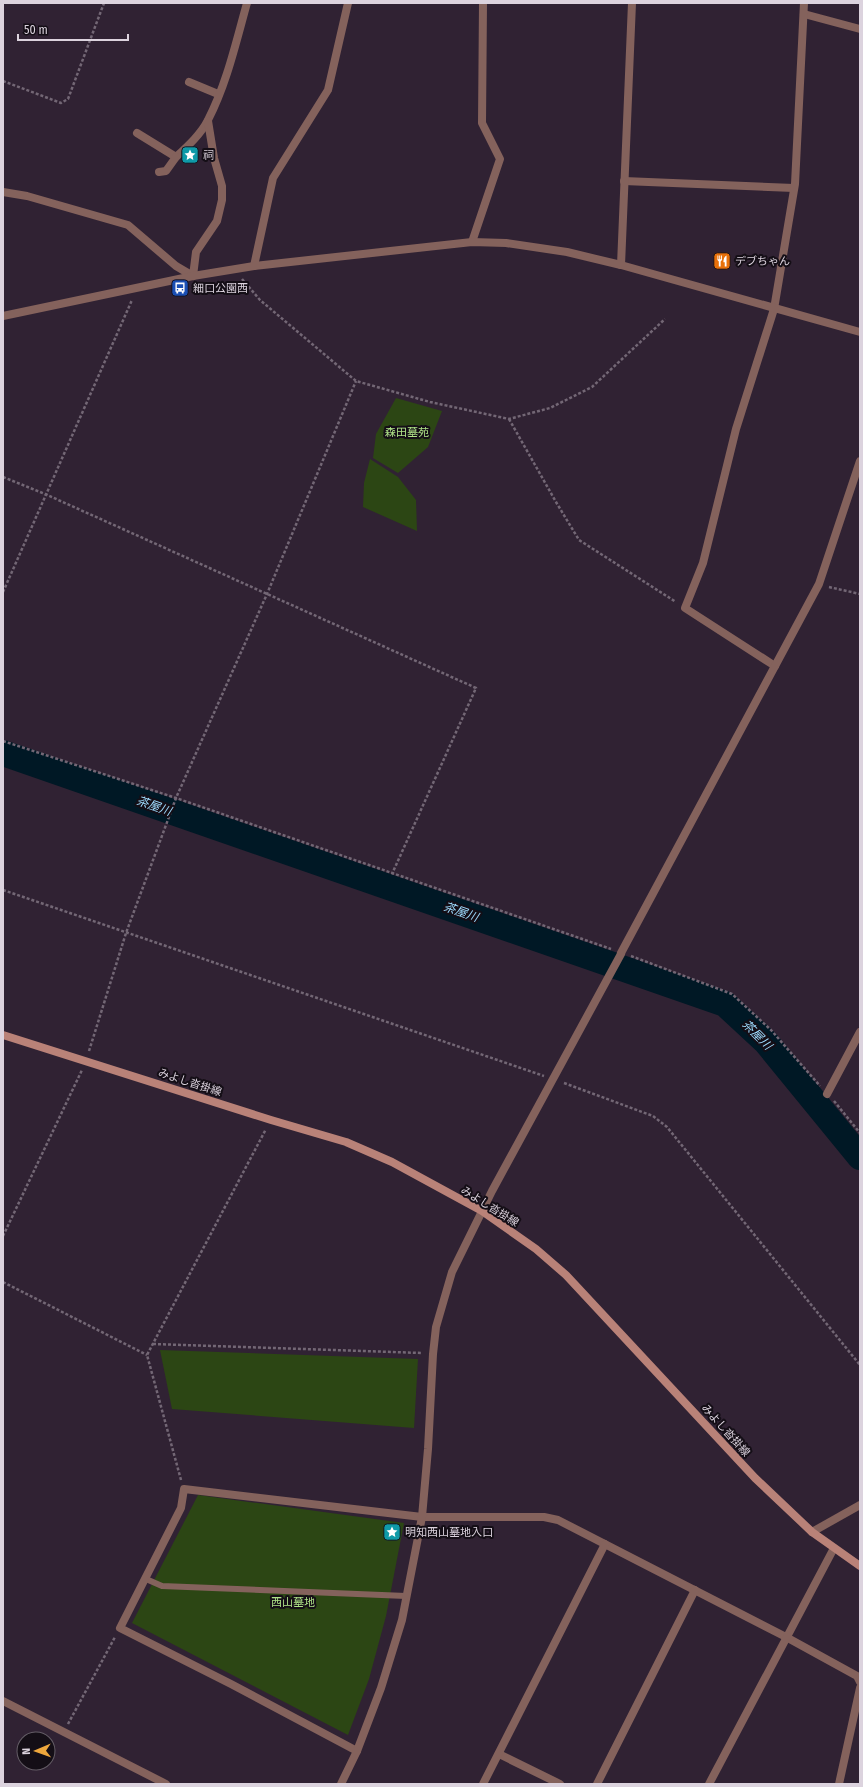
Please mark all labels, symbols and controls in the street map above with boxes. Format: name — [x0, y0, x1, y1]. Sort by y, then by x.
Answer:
scale bar — [18, 16, 128, 42]
text: 50 m — [24, 23, 48, 37]
place icon: 祠 — [180, 145, 200, 165]
place label: 祠 — [203, 149, 214, 162]
restaurant icon: デブちゃん — [712, 251, 732, 271]
place label: デブちゃん — [735, 255, 790, 268]
bus stop icon: 細口公園西 — [170, 278, 190, 298]
place label: 細口公園西 — [193, 282, 248, 295]
park label: 森田墓苑 — [385, 426, 429, 439]
water label: 茶屋川 — [135, 794, 175, 819]
water label: 茶屋川 — [442, 900, 482, 925]
water label: 茶屋川 — [739, 1017, 776, 1054]
street label: みよし沓掛線 — [156, 1066, 223, 1099]
street label: みよし沓掛線 — [458, 1183, 521, 1229]
street label: みよし沓掛線 — [699, 1401, 753, 1459]
place icon: 明知西山墓地入口 — [382, 1522, 402, 1542]
place label: 明知西山墓地入口 — [405, 1526, 493, 1539]
park label: 西山墓地 — [271, 1596, 315, 1609]
north arrow — [16, 1731, 56, 1771]
text: N — [20, 1748, 33, 1755]

